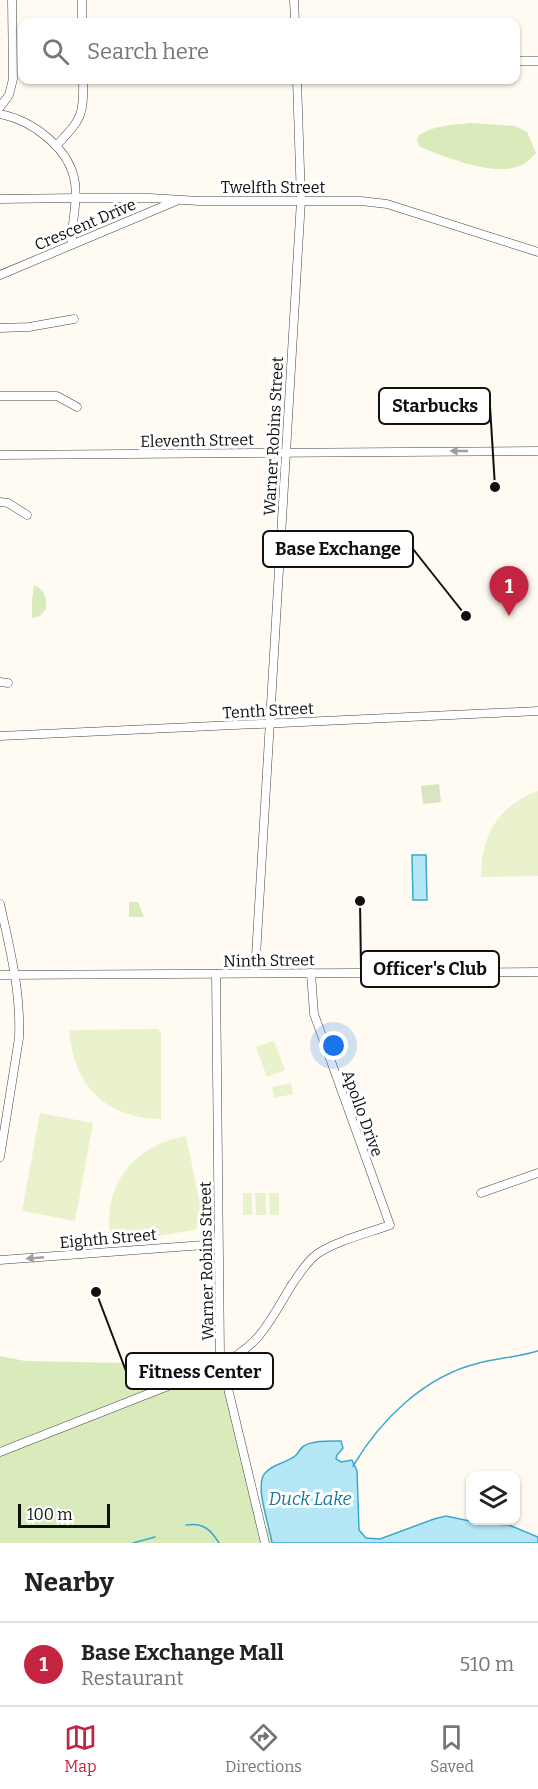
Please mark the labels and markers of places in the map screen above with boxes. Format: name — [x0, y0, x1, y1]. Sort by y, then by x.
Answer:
callout: Starbucks — [379, 388, 490, 424]
callout: Base Exchange — [263, 531, 413, 567]
pin: 1 — [490, 566, 528, 616]
callout: Officer's Club — [361, 951, 499, 987]
callout: Fitness Center — [126, 1353, 273, 1389]

